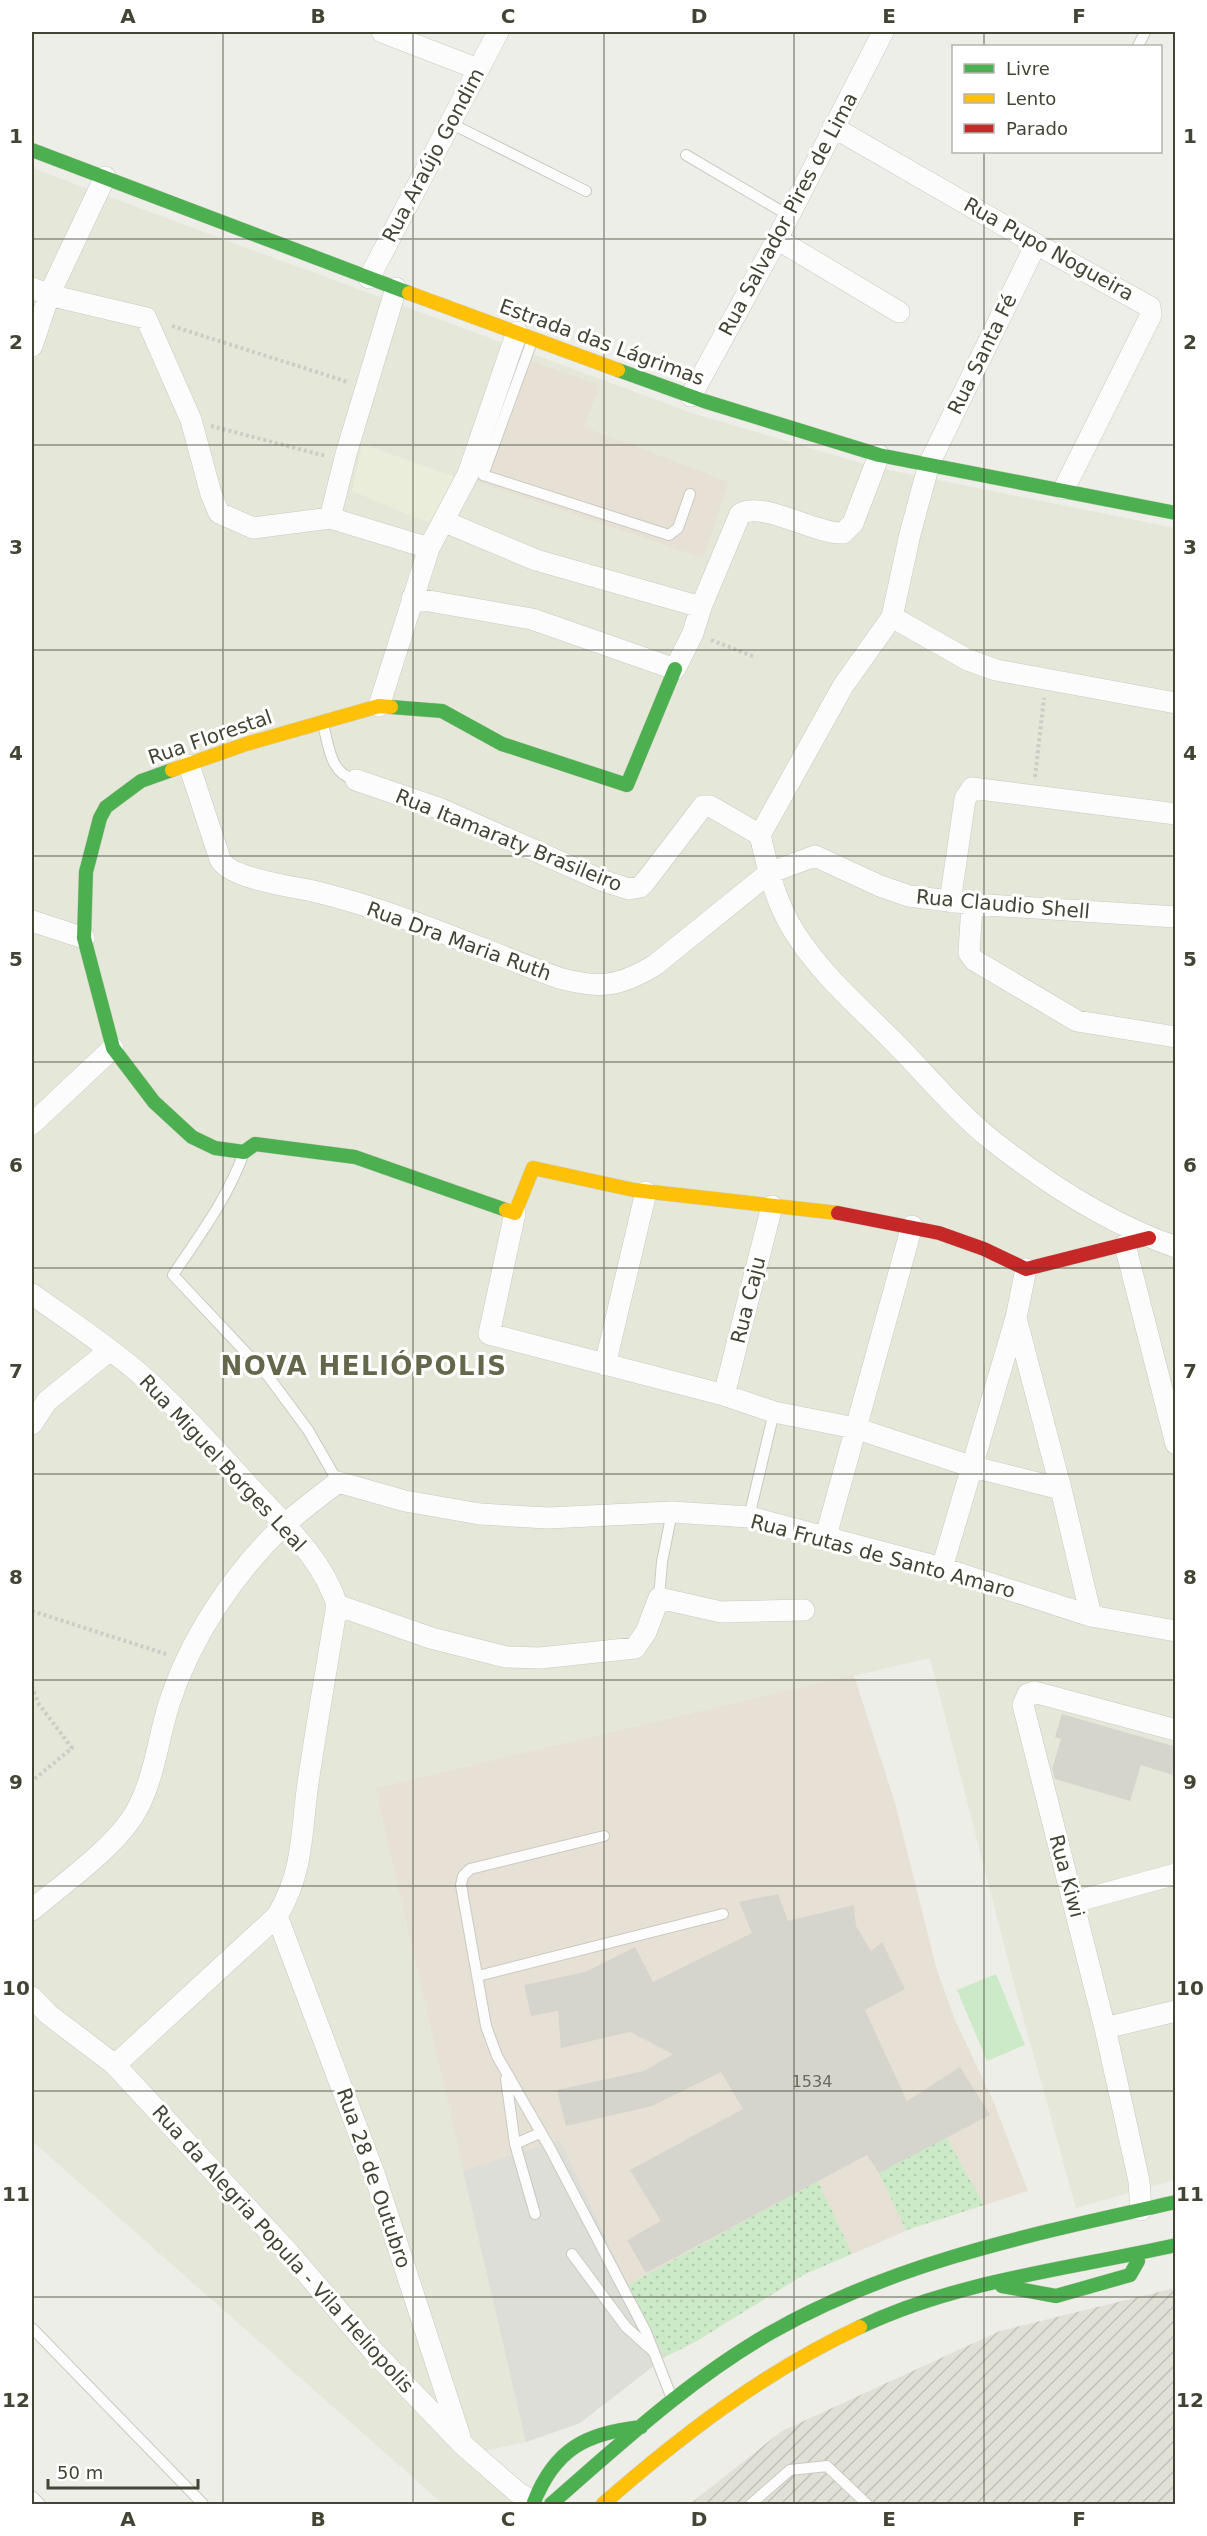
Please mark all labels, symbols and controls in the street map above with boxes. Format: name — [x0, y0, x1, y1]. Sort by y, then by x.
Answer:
text: A — [120, 4, 136, 28]
text: B — [310, 4, 326, 28]
text: C — [501, 4, 515, 28]
text: D — [691, 4, 707, 28]
text: E — [882, 4, 896, 28]
text: F — [1072, 4, 1086, 28]
legend — [952, 45, 1162, 153]
text: Livre — [1006, 58, 1050, 79]
street label: Rua Araújo Gondim — [377, 64, 489, 246]
street label: Rua Salvador Pires de Lima — [713, 88, 863, 340]
text: Lento — [1006, 88, 1056, 109]
text: Parado — [1006, 118, 1068, 139]
text: 1 — [9, 124, 23, 148]
text: 1 — [1183, 124, 1197, 148]
street label: Rua Pupo Nogueira — [960, 192, 1138, 306]
street label: Rua Santa Fé — [942, 290, 1022, 418]
street label: Estrada das Lágrimas — [496, 294, 708, 390]
text: 2 — [9, 330, 23, 354]
text: 2 — [1183, 330, 1197, 354]
text: 3 — [9, 535, 23, 559]
text: 3 — [1183, 535, 1197, 559]
street label: Rua Florestal — [145, 705, 275, 769]
text: 4 — [9, 741, 23, 765]
text: 4 — [1183, 741, 1197, 765]
street label: Rua Itamaraty Brasileiro — [392, 784, 626, 896]
street label: Rua Claudio Shell — [915, 884, 1091, 924]
street label: Rua Dra Maria Ruth — [363, 896, 555, 986]
text: 5 — [9, 947, 23, 971]
text: 5 — [1183, 947, 1197, 971]
text: 6 — [9, 1153, 23, 1177]
text: 6 — [1183, 1153, 1197, 1177]
street label: Rua Caju — [726, 1254, 770, 1346]
district label: NOVA HELIÓPOLIS — [220, 1350, 508, 1381]
text: 7 — [9, 1359, 23, 1383]
text: 7 — [1183, 1359, 1197, 1383]
street label: Rua Miguel Borges Leal — [135, 1370, 311, 1556]
street label: Rua Frutas de Santo Amaro — [748, 1509, 1018, 1603]
text: 8 — [9, 1565, 23, 1589]
text: 8 — [1183, 1565, 1197, 1589]
text: 9 — [9, 1770, 23, 1794]
text: 9 — [1183, 1770, 1197, 1794]
street label: Rua Kiwi — [1044, 1832, 1090, 1920]
text: 10 — [2, 1976, 30, 2000]
text: 10 — [1176, 1976, 1204, 2000]
house number: 1534 — [792, 2072, 832, 2091]
street label: Rua 28 de Outubro — [332, 2085, 416, 2271]
street label: Rua da Alegria Popula - Vila Heliopolis — [147, 2100, 419, 2398]
text: 11 — [2, 2182, 30, 2206]
text: 11 — [1176, 2182, 1204, 2206]
text: 12 — [2, 2388, 30, 2412]
text: 12 — [1176, 2388, 1204, 2412]
scale bar — [48, 2452, 198, 2490]
text: 50 m — [57, 2462, 103, 2483]
text: A — [120, 2507, 136, 2531]
text: B — [310, 2507, 326, 2531]
text: C — [501, 2507, 515, 2531]
text: D — [691, 2507, 707, 2531]
text: E — [882, 2507, 896, 2531]
text: F — [1072, 2507, 1086, 2531]

